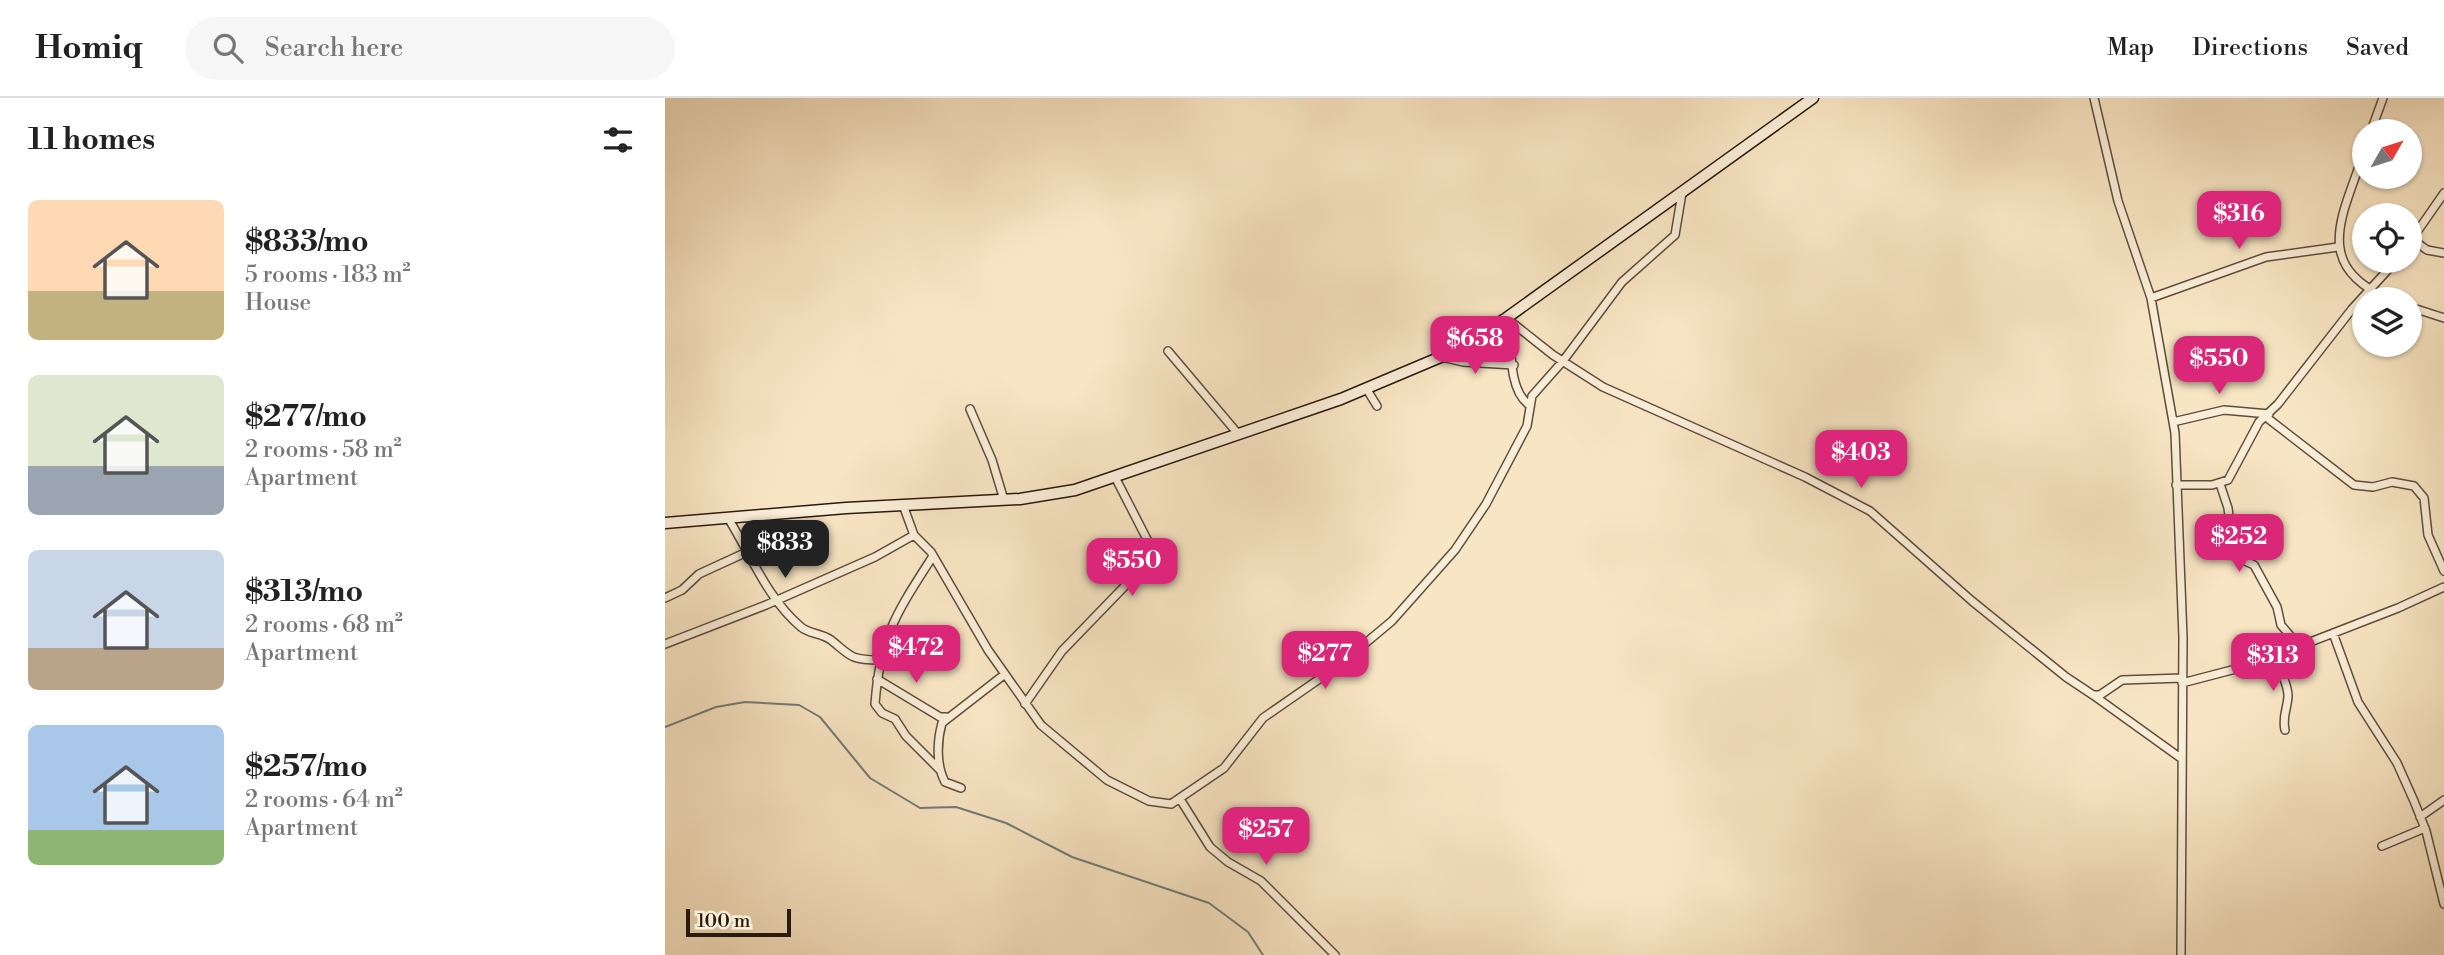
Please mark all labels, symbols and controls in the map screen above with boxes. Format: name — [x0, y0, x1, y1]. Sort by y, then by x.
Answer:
search box — [185, 17, 675, 80]
text: Homiq — [35, 28, 143, 69]
icon: search — [209, 29, 247, 67]
text: Search here — [265, 32, 403, 64]
text: Map — [2107, 33, 2154, 63]
text: Directions — [2192, 33, 2308, 63]
text: Saved — [2346, 33, 2409, 63]
north arrow — [2352, 119, 2422, 189]
map controls — [2352, 119, 2422, 357]
text: 11 homes — [28, 121, 155, 159]
icon: filters — [599, 121, 637, 159]
pin: $316 — [2198, 192, 2280, 251]
text: $316 — [2213, 200, 2265, 228]
button: locate — [2352, 203, 2422, 273]
text: $833/mo — [245, 223, 369, 261]
icon: home — [84, 228, 168, 312]
text: 5 rooms · 183 m² — [245, 261, 411, 289]
button: layers — [2352, 287, 2422, 357]
text: House — [245, 289, 311, 317]
pin: $658 — [1434, 316, 1516, 376]
text: $658 — [1446, 325, 1504, 353]
pin: $550 — [2178, 336, 2260, 396]
text: $550 — [2190, 345, 2248, 373]
text: $277/mo — [245, 398, 367, 436]
icon: home — [84, 403, 168, 487]
pin: $403 — [1820, 430, 1902, 490]
text: 2 rooms · 58 m² — [245, 436, 402, 464]
text: $403 — [1831, 439, 1891, 467]
text: Apartment — [245, 464, 358, 492]
pin: $252 — [2198, 514, 2280, 574]
pin: $833 — [744, 520, 826, 580]
text: $252 — [2211, 523, 2267, 551]
text: $833 — [757, 529, 813, 557]
pin: $550 — [1091, 538, 1173, 598]
text: $550 — [1103, 547, 1161, 575]
text: $313/mo — [245, 573, 363, 611]
icon: home — [84, 578, 168, 662]
text: 2 rooms · 68 m² — [245, 611, 403, 639]
pin: $472 — [875, 626, 957, 685]
pin: $277 — [1284, 632, 1366, 691]
text: $472 — [888, 634, 944, 662]
pin: $313 — [2232, 634, 2314, 693]
text: Apartment — [245, 639, 358, 667]
text: $277 — [1298, 640, 1352, 668]
text: $313 — [2247, 642, 2299, 670]
text: $257/mo — [245, 748, 368, 786]
icon: home — [84, 753, 168, 837]
text: 2 rooms · 64 m² — [245, 786, 403, 814]
pin: $257 — [1225, 808, 1307, 867]
text: Apartment — [245, 814, 358, 842]
text: $257 — [1238, 816, 1294, 844]
scale bar — [686, 906, 791, 938]
text: 100 m — [697, 909, 750, 933]

